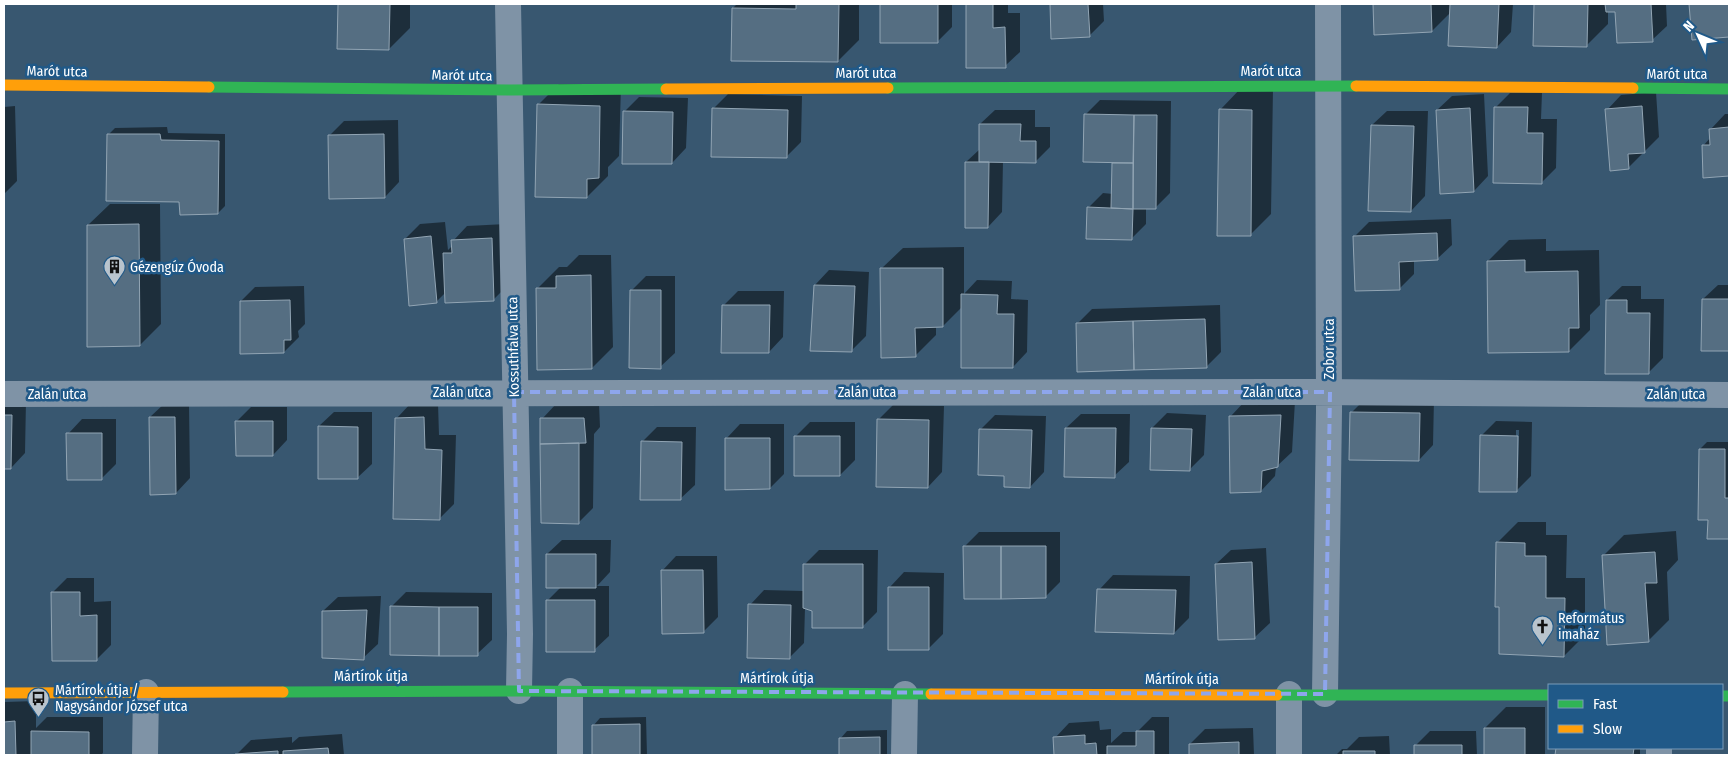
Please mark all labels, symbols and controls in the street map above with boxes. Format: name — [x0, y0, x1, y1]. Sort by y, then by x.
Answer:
north arrow — [1673, 10, 1723, 60]
text: N — [1680, 17, 1698, 35]
street label: Marót utca — [26, 62, 88, 81]
street label: Marót utca — [1241, 63, 1302, 80]
street label: Marót utca — [836, 65, 897, 82]
street label: Marót utca — [431, 66, 493, 85]
street label: Marót utca — [1647, 66, 1708, 83]
building icon: Gézengúz Óvoda — [102, 255, 126, 286]
place label: Gézengúz Óvoda — [130, 258, 224, 276]
street label: Kossuthfalva utca — [504, 296, 523, 397]
street label: Zobor utca — [1321, 318, 1338, 380]
street label: Zalán utca — [433, 384, 491, 401]
street label: Zalán utca — [838, 384, 896, 401]
street label: Zalán utca — [1243, 384, 1301, 401]
street label: Zalán utca — [28, 386, 86, 403]
street label: Zalán utca — [1647, 386, 1705, 403]
place label: Református imaház — [1558, 610, 1624, 643]
church icon: Református imaház — [1530, 614, 1554, 645]
street label: Mártírok útja — [334, 668, 408, 685]
street label: Mártírok útja — [740, 670, 814, 687]
street label: Mártírok útja — [1145, 671, 1219, 688]
place label: Mártírok útja / Nagysándor József utca — [55, 682, 188, 715]
legend — [1548, 684, 1723, 749]
bus stop icon: Mártírok útja / Nagysándor József utca — [27, 686, 51, 717]
text: Fast — [1593, 695, 1617, 713]
text: Slow — [1593, 720, 1622, 738]

